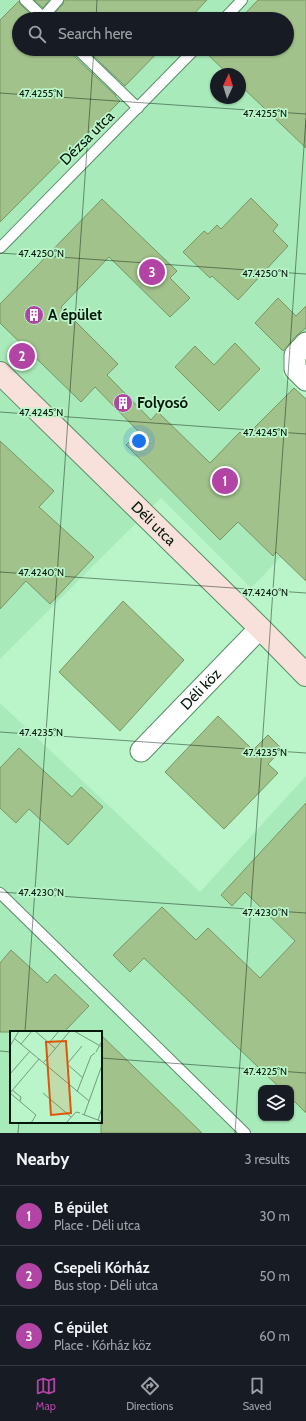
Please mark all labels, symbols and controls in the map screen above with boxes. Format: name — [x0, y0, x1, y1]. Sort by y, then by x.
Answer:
search box — [12, 12, 294, 56]
icon: search — [26, 23, 48, 45]
text: Search here — [58, 25, 133, 43]
north arrow — [210, 68, 246, 104]
text: 47.4255°N — [19, 87, 63, 100]
street label: Dézsa utca — [56, 107, 118, 169]
text: 47.4255°N — [243, 107, 287, 120]
text: 47.4250°N — [18, 247, 64, 260]
pin: 3 — [139, 257, 165, 287]
text: 47.4250°N — [242, 267, 288, 280]
building icon: A épület — [23, 304, 45, 326]
place label: A épület — [48, 306, 102, 324]
pin: 2 — [9, 341, 35, 371]
building icon: Folyosó — [112, 392, 134, 414]
place label: Folyosó — [137, 394, 189, 412]
text: 47.4245°N — [19, 406, 63, 419]
text: 47.4245°N — [243, 426, 287, 439]
your location — [129, 431, 149, 451]
pin: 1 — [212, 466, 238, 496]
street label: Déli utca — [127, 498, 180, 550]
text: 47.4240°N — [18, 566, 64, 579]
text: 47.4240°N — [242, 586, 288, 599]
street label: Déli köz — [177, 665, 225, 713]
text: 47.4235°N — [19, 726, 63, 739]
text: 47.4235°N — [243, 746, 287, 759]
text: 47.4230°N — [18, 886, 64, 899]
text: 47.4230°N — [242, 906, 288, 919]
inset map — [10, 1031, 102, 1123]
text: 47.4225°N — [243, 1065, 287, 1078]
map controls — [258, 1085, 294, 1121]
button: layers — [258, 1085, 294, 1121]
text: Nearby — [16, 1149, 69, 1169]
text: 3 results — [244, 1151, 290, 1167]
text: B épület — [54, 1199, 108, 1217]
text: 1 — [27, 1208, 31, 1224]
text: 30 m — [260, 1208, 290, 1224]
text: Place · Déli utca — [54, 1217, 140, 1233]
text: Csepeli Kórház — [54, 1259, 150, 1277]
text: 2 — [26, 1268, 32, 1284]
text: 50 m — [260, 1268, 290, 1284]
text: Bus stop · Déli utca — [54, 1277, 158, 1293]
text: C épület — [54, 1319, 108, 1337]
text: 3 — [25, 1328, 33, 1344]
text: 60 m — [259, 1328, 290, 1344]
text: Place · Kórház köz — [54, 1337, 151, 1353]
tab: Map — [35, 1375, 57, 1413]
tab: Directions — [126, 1375, 173, 1413]
tab: Saved — [243, 1375, 271, 1413]

